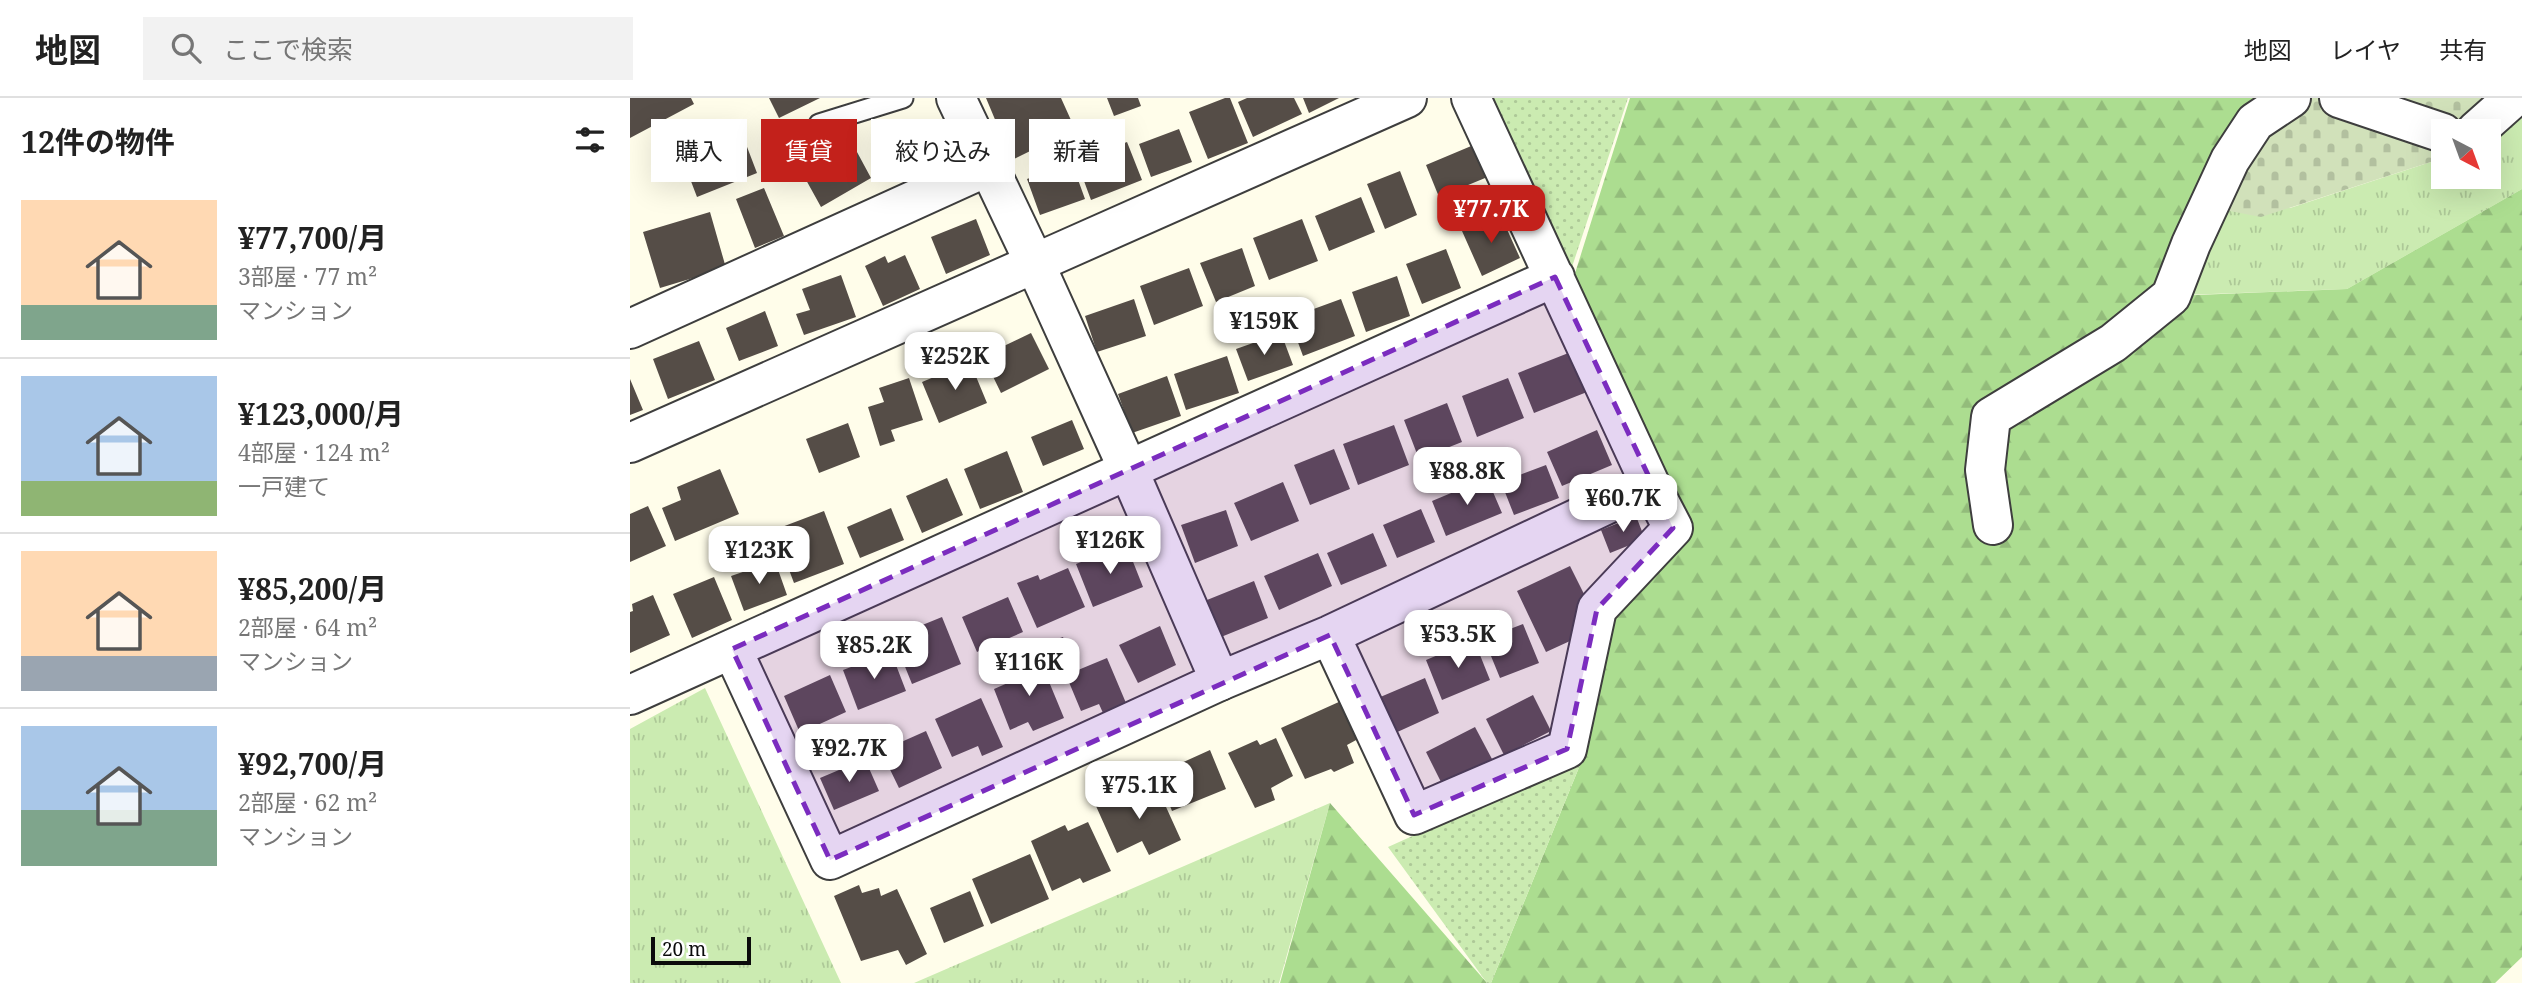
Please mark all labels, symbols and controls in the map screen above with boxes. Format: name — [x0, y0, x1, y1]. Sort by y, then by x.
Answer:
search box — [143, 17, 633, 80]
text: 地図 — [35, 27, 101, 72]
icon: search — [167, 29, 205, 67]
text: ここで検索 — [223, 31, 353, 67]
text: 地図 — [2244, 33, 2292, 66]
text: レイヤ — [2330, 33, 2401, 66]
text: 共有 — [2439, 33, 2487, 66]
chip: 購入 — [651, 119, 747, 182]
chip: 賃貸 — [761, 119, 857, 182]
chip: 絞り込み — [871, 119, 1015, 182]
chip: 新着 — [1029, 119, 1125, 182]
north arrow — [2431, 119, 2501, 189]
map controls — [2431, 119, 2501, 189]
text: 12件の物件 — [21, 121, 175, 162]
icon: filters — [571, 121, 609, 159]
pin: ¥77.7K — [1434, 186, 1548, 245]
text: ¥77.7K — [1453, 192, 1529, 224]
text: ¥77,700/月 — [238, 217, 387, 258]
icon: home — [77, 228, 161, 312]
text: 3部屋 · 77 m² — [238, 260, 377, 292]
text: マンション — [238, 294, 353, 326]
pin: ¥159K — [1215, 298, 1313, 357]
text: ¥159K — [1230, 304, 1298, 336]
pin: ¥252K — [906, 332, 1004, 392]
text: ¥252K — [921, 339, 989, 371]
text: ¥123,000/月 — [238, 393, 404, 434]
icon: home — [77, 404, 161, 488]
text: 4部屋 · 124 m² — [238, 436, 390, 468]
pin: ¥88.8K — [1410, 448, 1524, 507]
text: ¥88.8K — [1429, 454, 1505, 486]
text: 一戸建て — [238, 470, 330, 502]
pin: ¥60.7K — [1566, 474, 1680, 534]
text: ¥60.7K — [1585, 481, 1661, 513]
pin: ¥126K — [1061, 517, 1159, 576]
text: ¥126K — [1076, 523, 1144, 555]
pin: ¥123K — [710, 526, 808, 586]
text: ¥123K — [725, 533, 793, 565]
text: ¥85,200/月 — [238, 568, 387, 609]
icon: home — [77, 579, 161, 663]
pin: ¥53.5K — [1401, 610, 1515, 670]
text: 2部屋 · 64 m² — [238, 611, 377, 643]
text: ¥53.5K — [1420, 617, 1496, 649]
pin: ¥85.2K — [817, 622, 931, 681]
text: ¥85.2K — [836, 628, 912, 660]
pin: ¥116K — [980, 638, 1078, 698]
text: マンション — [238, 645, 353, 677]
text: ¥116K — [995, 645, 1063, 677]
pin: ¥92.7K — [792, 724, 906, 784]
text: ¥92.7K — [811, 731, 887, 763]
text: ¥92,700/月 — [238, 743, 387, 784]
icon: home — [77, 754, 161, 838]
pin: ¥75.1K — [1082, 762, 1196, 821]
text: ¥75.1K — [1101, 768, 1177, 800]
text: 2部屋 · 62 m² — [238, 786, 377, 818]
text: マンション — [238, 820, 353, 852]
scale bar — [651, 934, 751, 966]
text: 20 m — [662, 936, 706, 962]

